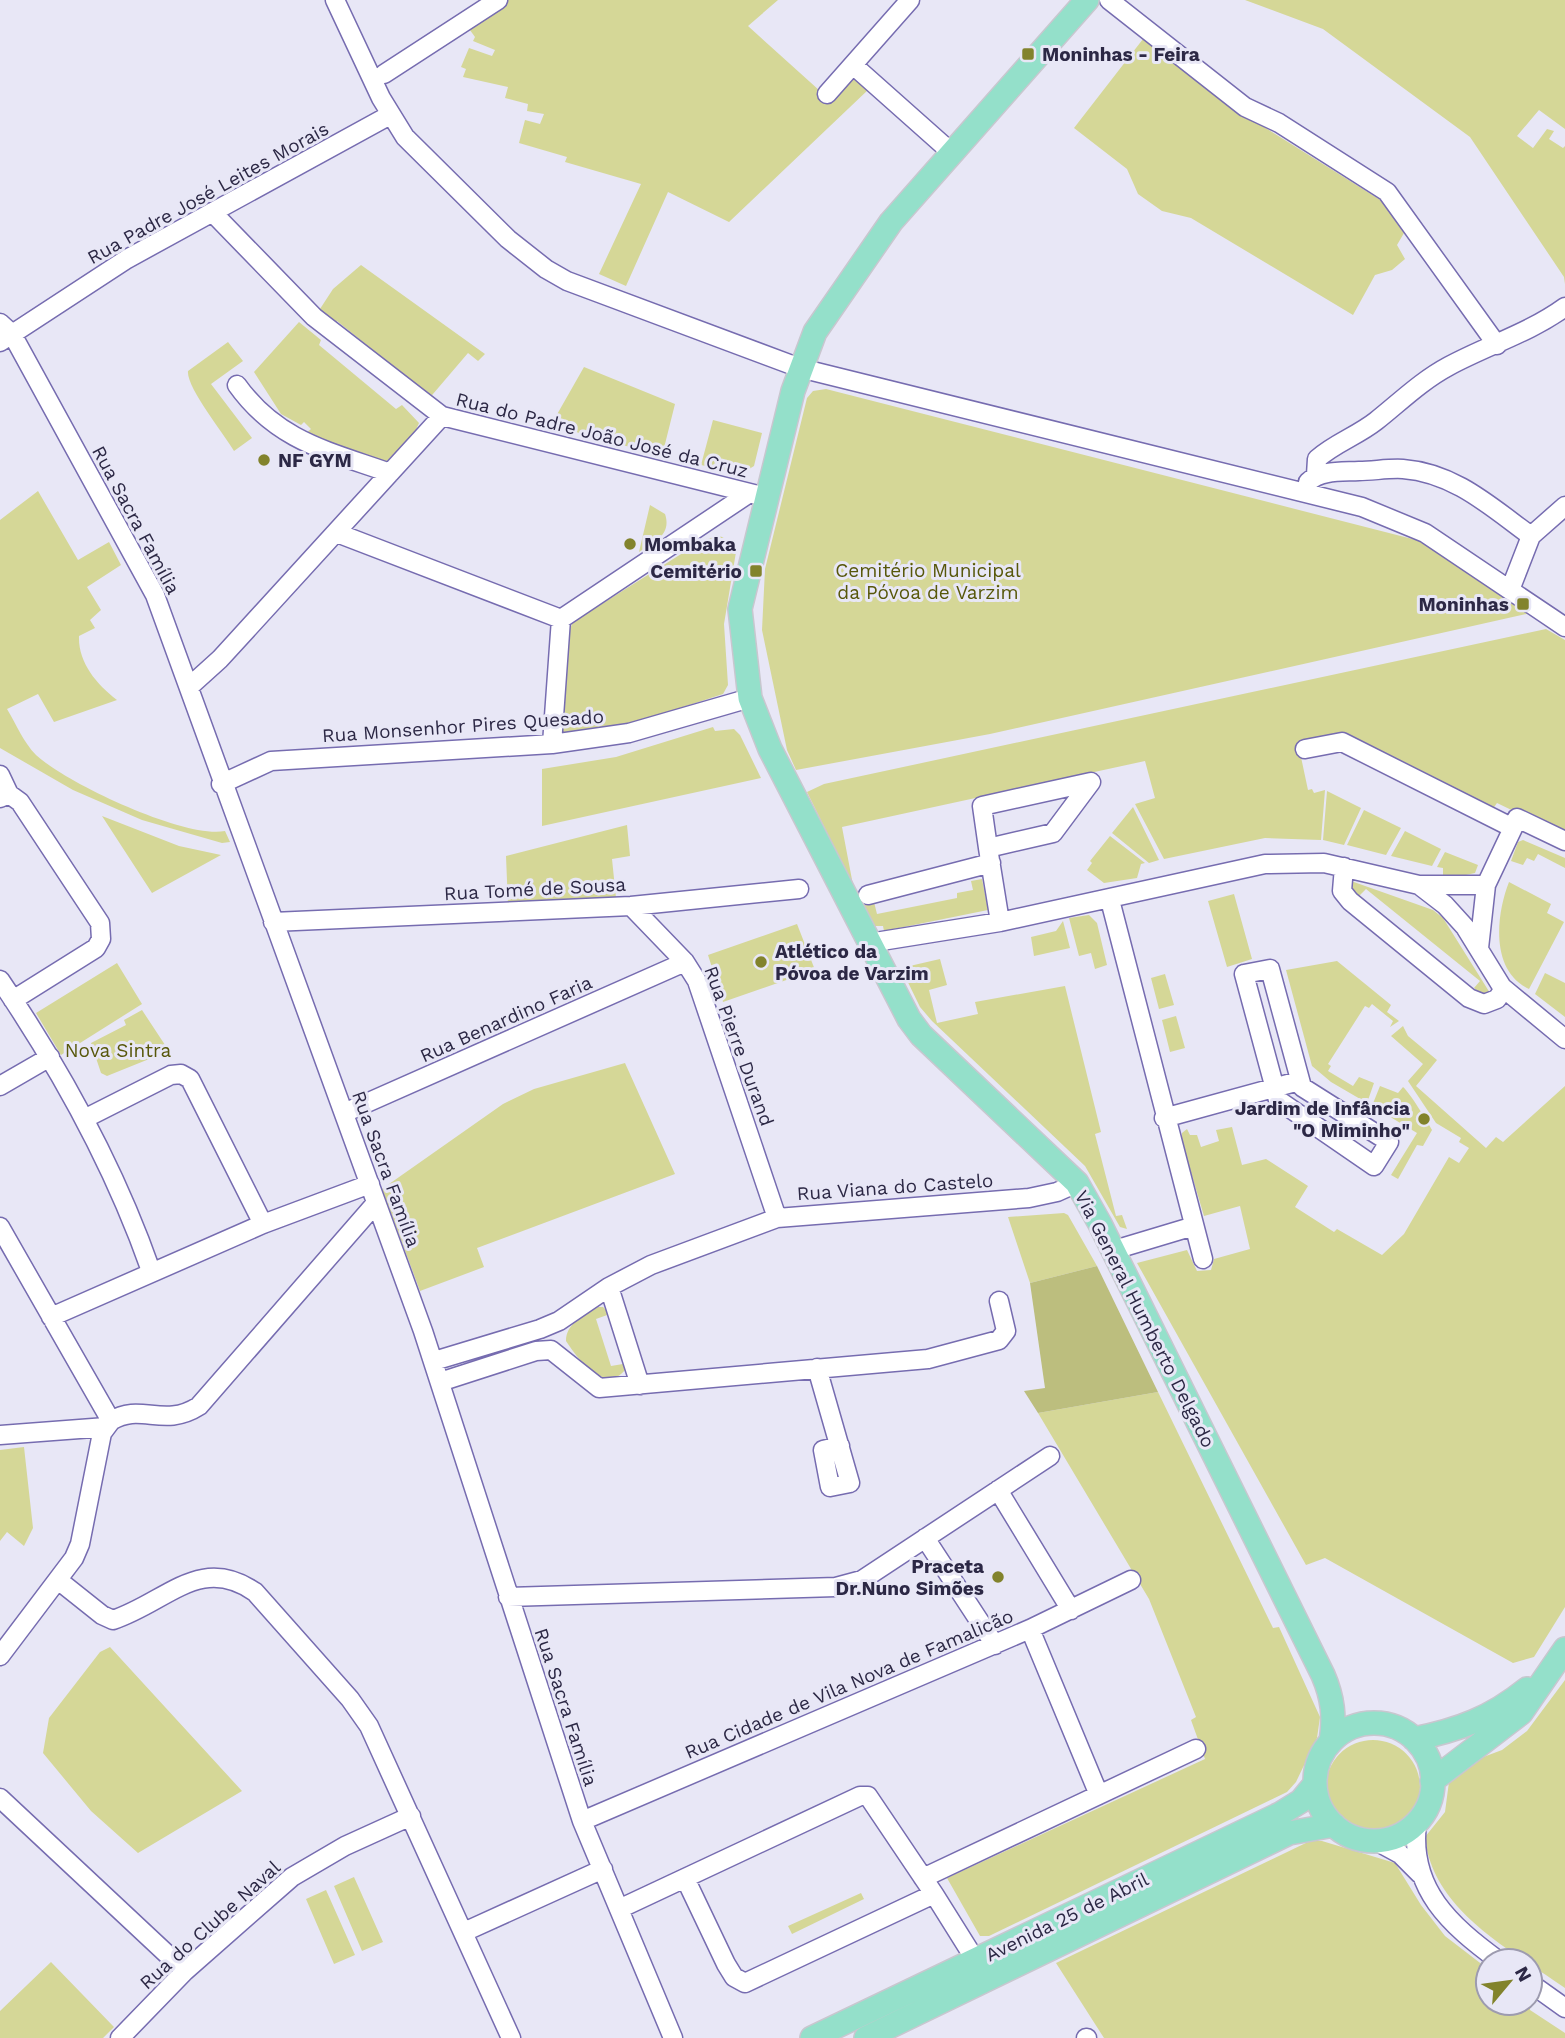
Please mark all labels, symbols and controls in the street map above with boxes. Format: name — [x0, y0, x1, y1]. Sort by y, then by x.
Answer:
place label: Moninhas - Feira — [1042, 43, 1200, 66]
marker: Moninhas - Feira — [1020, 46, 1036, 62]
street label: Rua Padre José Leites Morais — [83, 117, 333, 269]
street label: Rua do Padre João José da Cruz — [453, 388, 751, 482]
street label: Rua Sacra Família — [87, 442, 185, 598]
place label: NF GYM — [278, 449, 352, 472]
marker: NF GYM — [256, 452, 272, 468]
place label: Mombaka — [644, 533, 736, 556]
marker: Mombaka — [622, 536, 638, 552]
park label: Cemitério Municipal da Póvoa de Varzim — [835, 559, 1021, 604]
place label: Cemitério — [650, 560, 742, 583]
marker: Cemitério — [748, 563, 764, 579]
place label: Moninhas — [1418, 593, 1509, 616]
marker: Moninhas — [1515, 596, 1531, 612]
street label: Rua Monsenhor Pires Quesado — [321, 705, 605, 747]
street label: Rua Tomé de Sousa — [443, 873, 627, 905]
place label: Atlético da Póvoa de Varzim — [775, 940, 929, 985]
marker: Atlético da Póvoa de Varzim — [753, 954, 769, 970]
street label: Rua Pierre Durand — [699, 963, 779, 1129]
street label: Rua Benardino Faria — [416, 971, 596, 1067]
park label: Nova Sintra — [65, 1039, 172, 1062]
street label: Rua Sacra Família — [347, 1088, 425, 1251]
place label: Jardim de Infância "O Miminho" — [1235, 1097, 1410, 1142]
marker: Jardim de Infância "O Miminho" — [1416, 1111, 1432, 1127]
street label: Rua Viana do Castelo — [796, 1169, 994, 1205]
street label: Via General Humberto Delgado — [1070, 1187, 1220, 1451]
place label: Praceta Dr.Nuno Simões — [836, 1555, 984, 1600]
marker: Praceta Dr.Nuno Simões — [990, 1569, 1006, 1585]
street label: Rua Cidade de Vila Nova de Famalicão — [681, 1604, 1017, 1764]
street label: Rua Sacra Família — [530, 1625, 602, 1789]
street label: Rua do Clube Naval — [135, 1856, 285, 1994]
street label: Avenida 25 de Abril — [982, 1867, 1152, 1966]
north arrow — [1474, 1947, 1544, 2017]
text: N — [1510, 1962, 1537, 1986]

